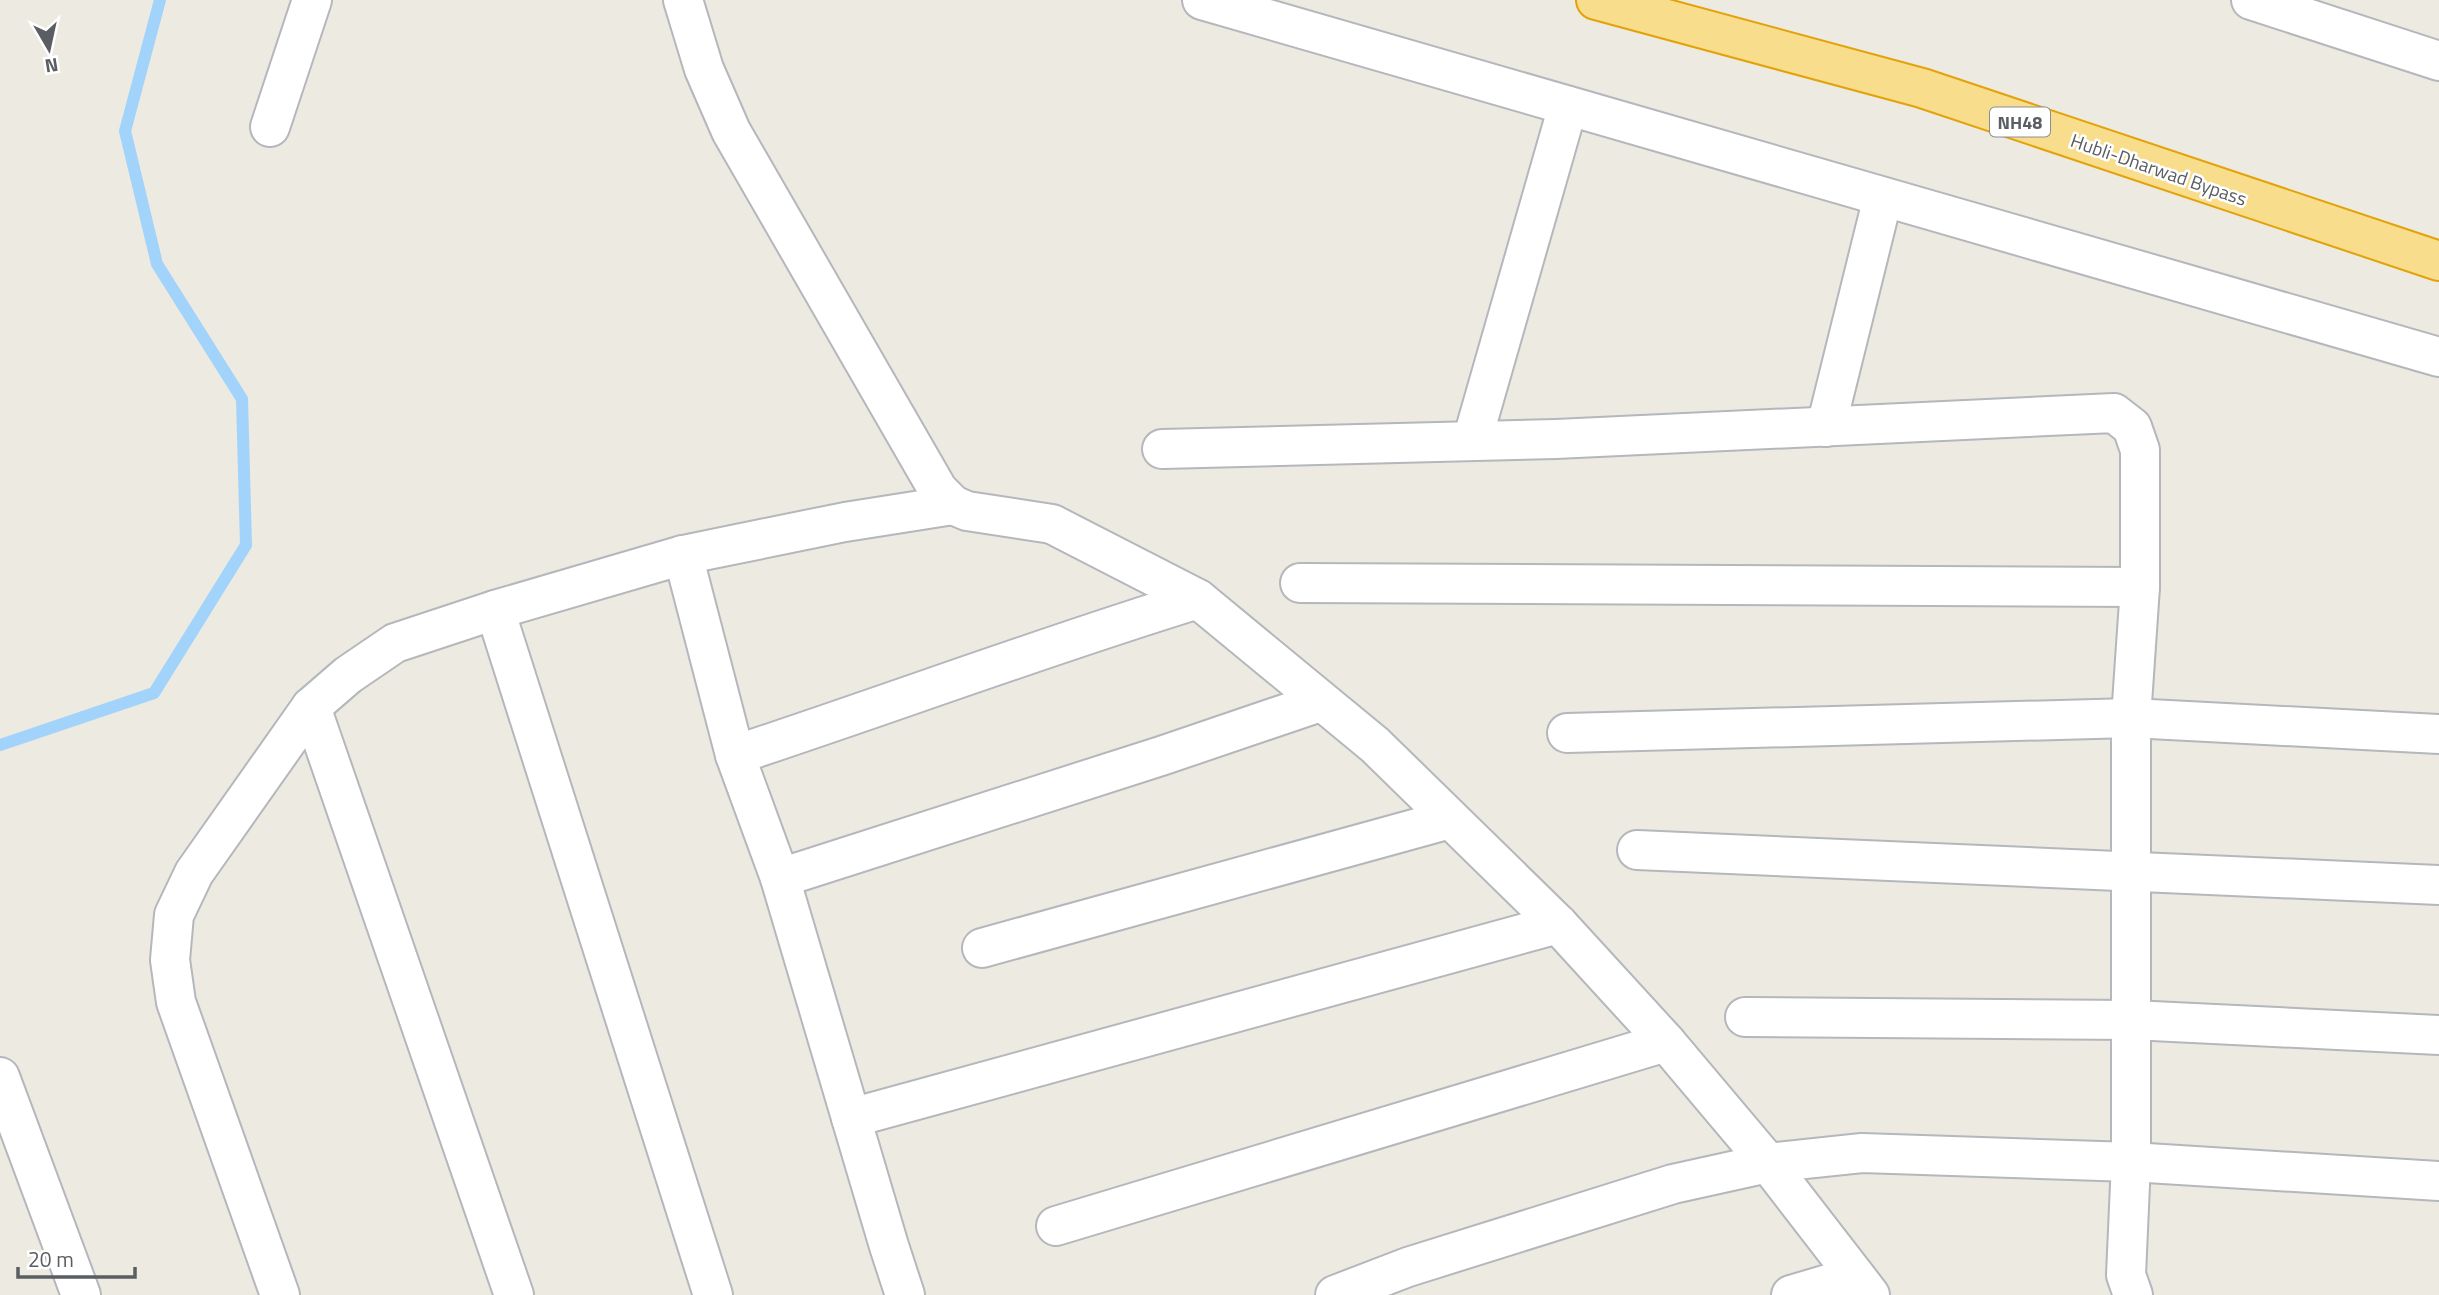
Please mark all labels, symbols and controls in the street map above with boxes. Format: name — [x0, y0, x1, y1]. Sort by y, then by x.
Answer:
north arrow — [14, 14, 84, 84]
text: N — [43, 51, 61, 82]
road number: NH48 — [1990, 107, 2050, 136]
street label: Hubli-Dharwad Bypass — [2067, 125, 2251, 213]
scale bar — [18, 1236, 135, 1280]
text: 20 m — [28, 1243, 74, 1275]

